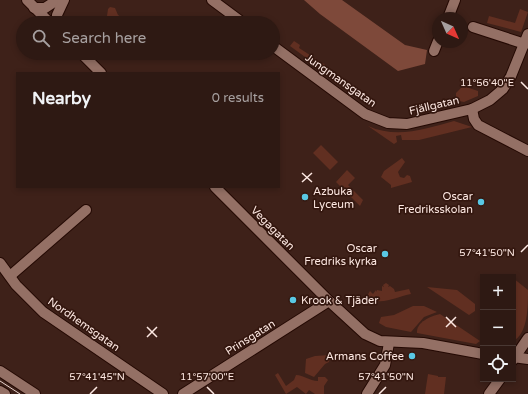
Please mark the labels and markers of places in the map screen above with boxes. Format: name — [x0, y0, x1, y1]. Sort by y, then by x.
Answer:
place label: Azbuka Lyceum — [313, 185, 354, 211]
place label: Oscar Fredriksskolan — [398, 190, 474, 216]
marker: Azbuka Lyceum — [300, 192, 310, 202]
marker: Oscar Fredriksskolan — [476, 197, 486, 207]
place label: Oscar Fredriks kyrka — [304, 242, 378, 268]
marker: Oscar Fredriks kyrka — [380, 249, 390, 259]
place label: Krook & Tjäder — [301, 294, 379, 307]
marker: Krook & Tjäder — [288, 295, 298, 305]
place label: Armans Coffee — [326, 350, 404, 363]
marker: Armans Coffee — [407, 351, 417, 361]

